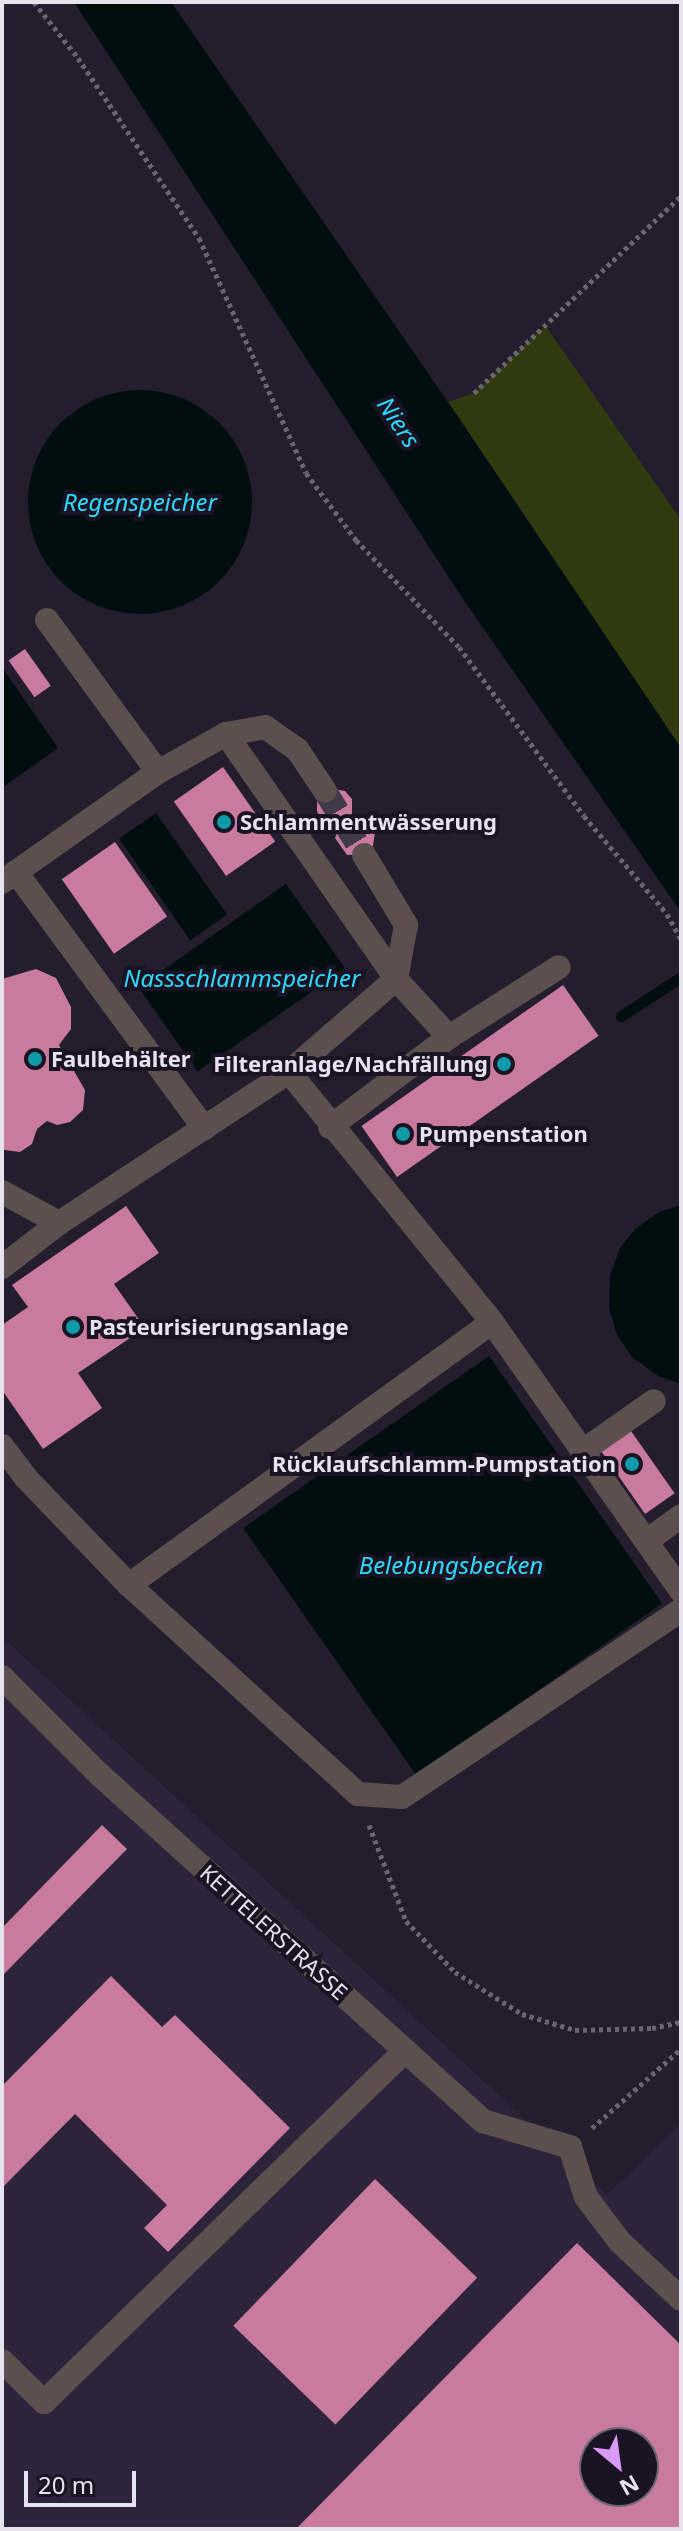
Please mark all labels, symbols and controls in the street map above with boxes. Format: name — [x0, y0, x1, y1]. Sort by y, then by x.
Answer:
water label: Niers — [372, 391, 426, 453]
water label: Regenspeicher — [63, 488, 217, 516]
place label: Schlammentwässerung — [240, 809, 497, 835]
marker: Schlammentwässerung — [215, 813, 233, 831]
water label: Nassschlammspeicher — [123, 964, 361, 992]
place label: Faulbehälter — [51, 1046, 191, 1072]
marker: Faulbehälter — [26, 1050, 44, 1068]
place label: Filteranlage/Nachfällung — [213, 1051, 488, 1077]
marker: Filteranlage/Nachfällung — [495, 1055, 513, 1073]
place label: Pumpenstation — [419, 1121, 588, 1147]
marker: Pumpenstation — [394, 1125, 412, 1143]
place label: Pasteurisierungsanlage — [89, 1314, 349, 1340]
marker: Pasteurisierungsanlage — [64, 1318, 82, 1336]
place label: Rücklaufschlamm-Pumpstation — [272, 1451, 616, 1477]
marker: Rücklaufschlamm-Pumpstation — [623, 1455, 641, 1473]
water label: Belebungsbecken — [359, 1551, 543, 1579]
street label: KETTELERSTRASSE — [195, 1859, 353, 2005]
north arrow — [579, 2427, 659, 2507]
scale bar — [28, 2455, 140, 2505]
text: 20 m — [38, 2468, 94, 2501]
text: N — [615, 2469, 645, 2504]

